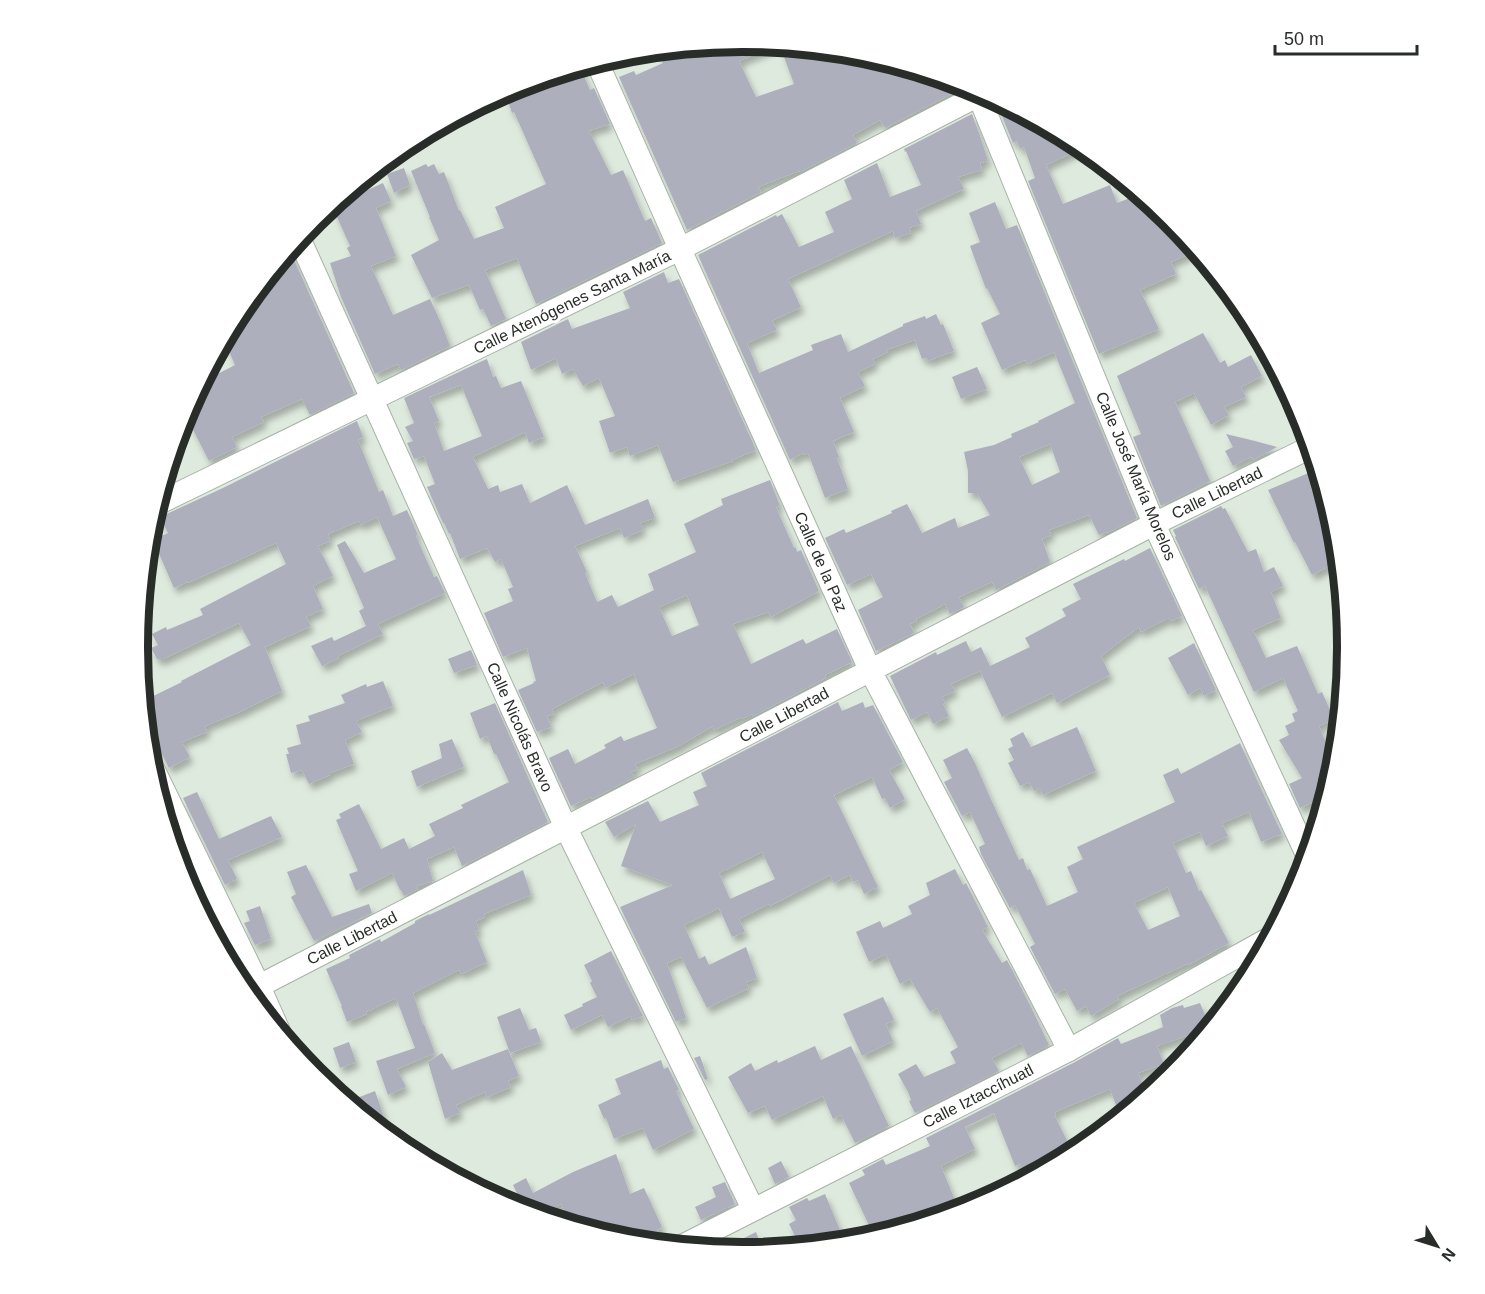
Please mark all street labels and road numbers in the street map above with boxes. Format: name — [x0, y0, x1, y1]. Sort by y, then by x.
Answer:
street label: Calle Atenógenes Santa María — [471, 247, 673, 357]
street label: Calle José María Morelos — [1093, 389, 1179, 563]
street label: Calle Libertad — [1169, 464, 1265, 522]
street label: Calle de la Paz — [791, 509, 851, 615]
street label: Calle Nicolás Bravo — [484, 660, 556, 794]
street label: Calle Libertad — [736, 684, 832, 746]
street label: Calle Libertad — [304, 908, 400, 968]
street label: Calle Iztaccíhuatl — [920, 1061, 1036, 1131]

